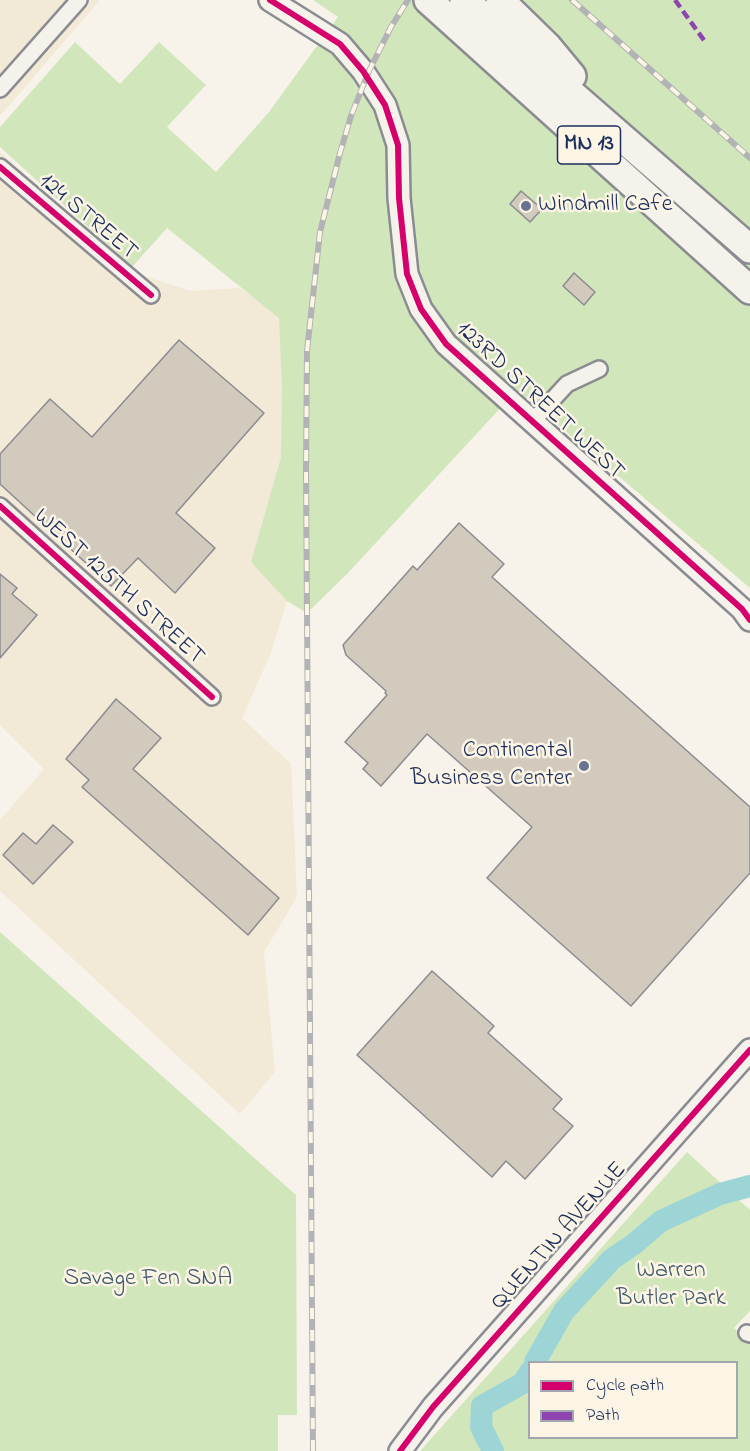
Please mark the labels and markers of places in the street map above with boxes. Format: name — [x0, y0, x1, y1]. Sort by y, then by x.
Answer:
place label: Windmill Cafe — [538, 192, 672, 220]
marker: Windmill Cafe — [519, 199, 533, 213]
place label: Continental Business Center — [411, 738, 572, 794]
marker: Continental Business Center — [577, 759, 591, 773]

